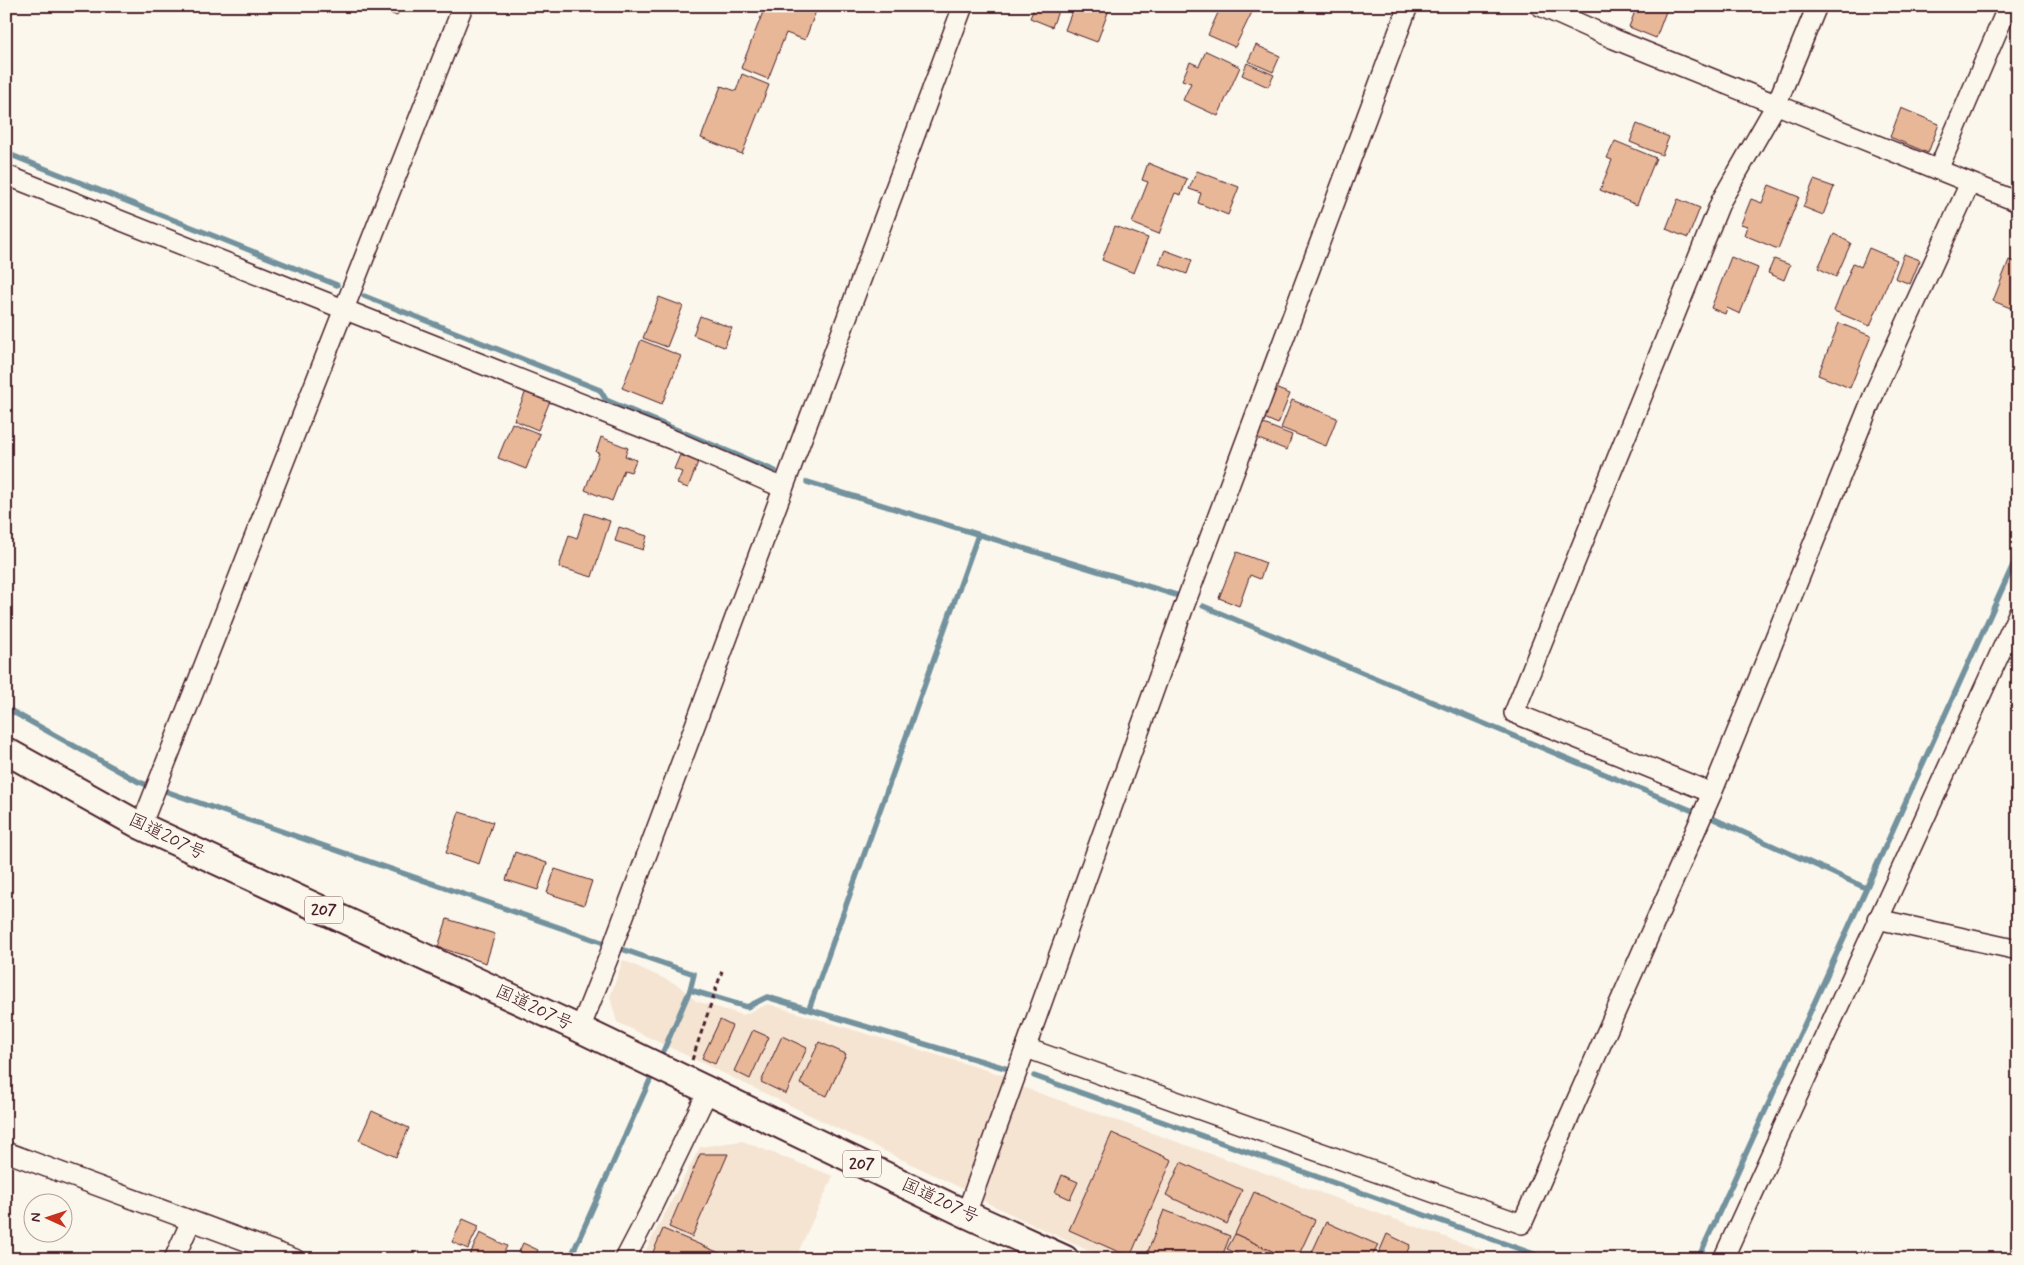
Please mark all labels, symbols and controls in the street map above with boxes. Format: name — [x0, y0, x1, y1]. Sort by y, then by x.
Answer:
street label: 国道207号 — [124, 808, 210, 866]
road number: 207 — [305, 896, 343, 924]
street label: 国道207号 — [491, 980, 577, 1036]
road number: 207 — [843, 1150, 881, 1178]
street label: 国道207号 — [897, 1173, 983, 1229]
north arrow — [22, 1192, 72, 1242]
text: N — [27, 1212, 45, 1223]

